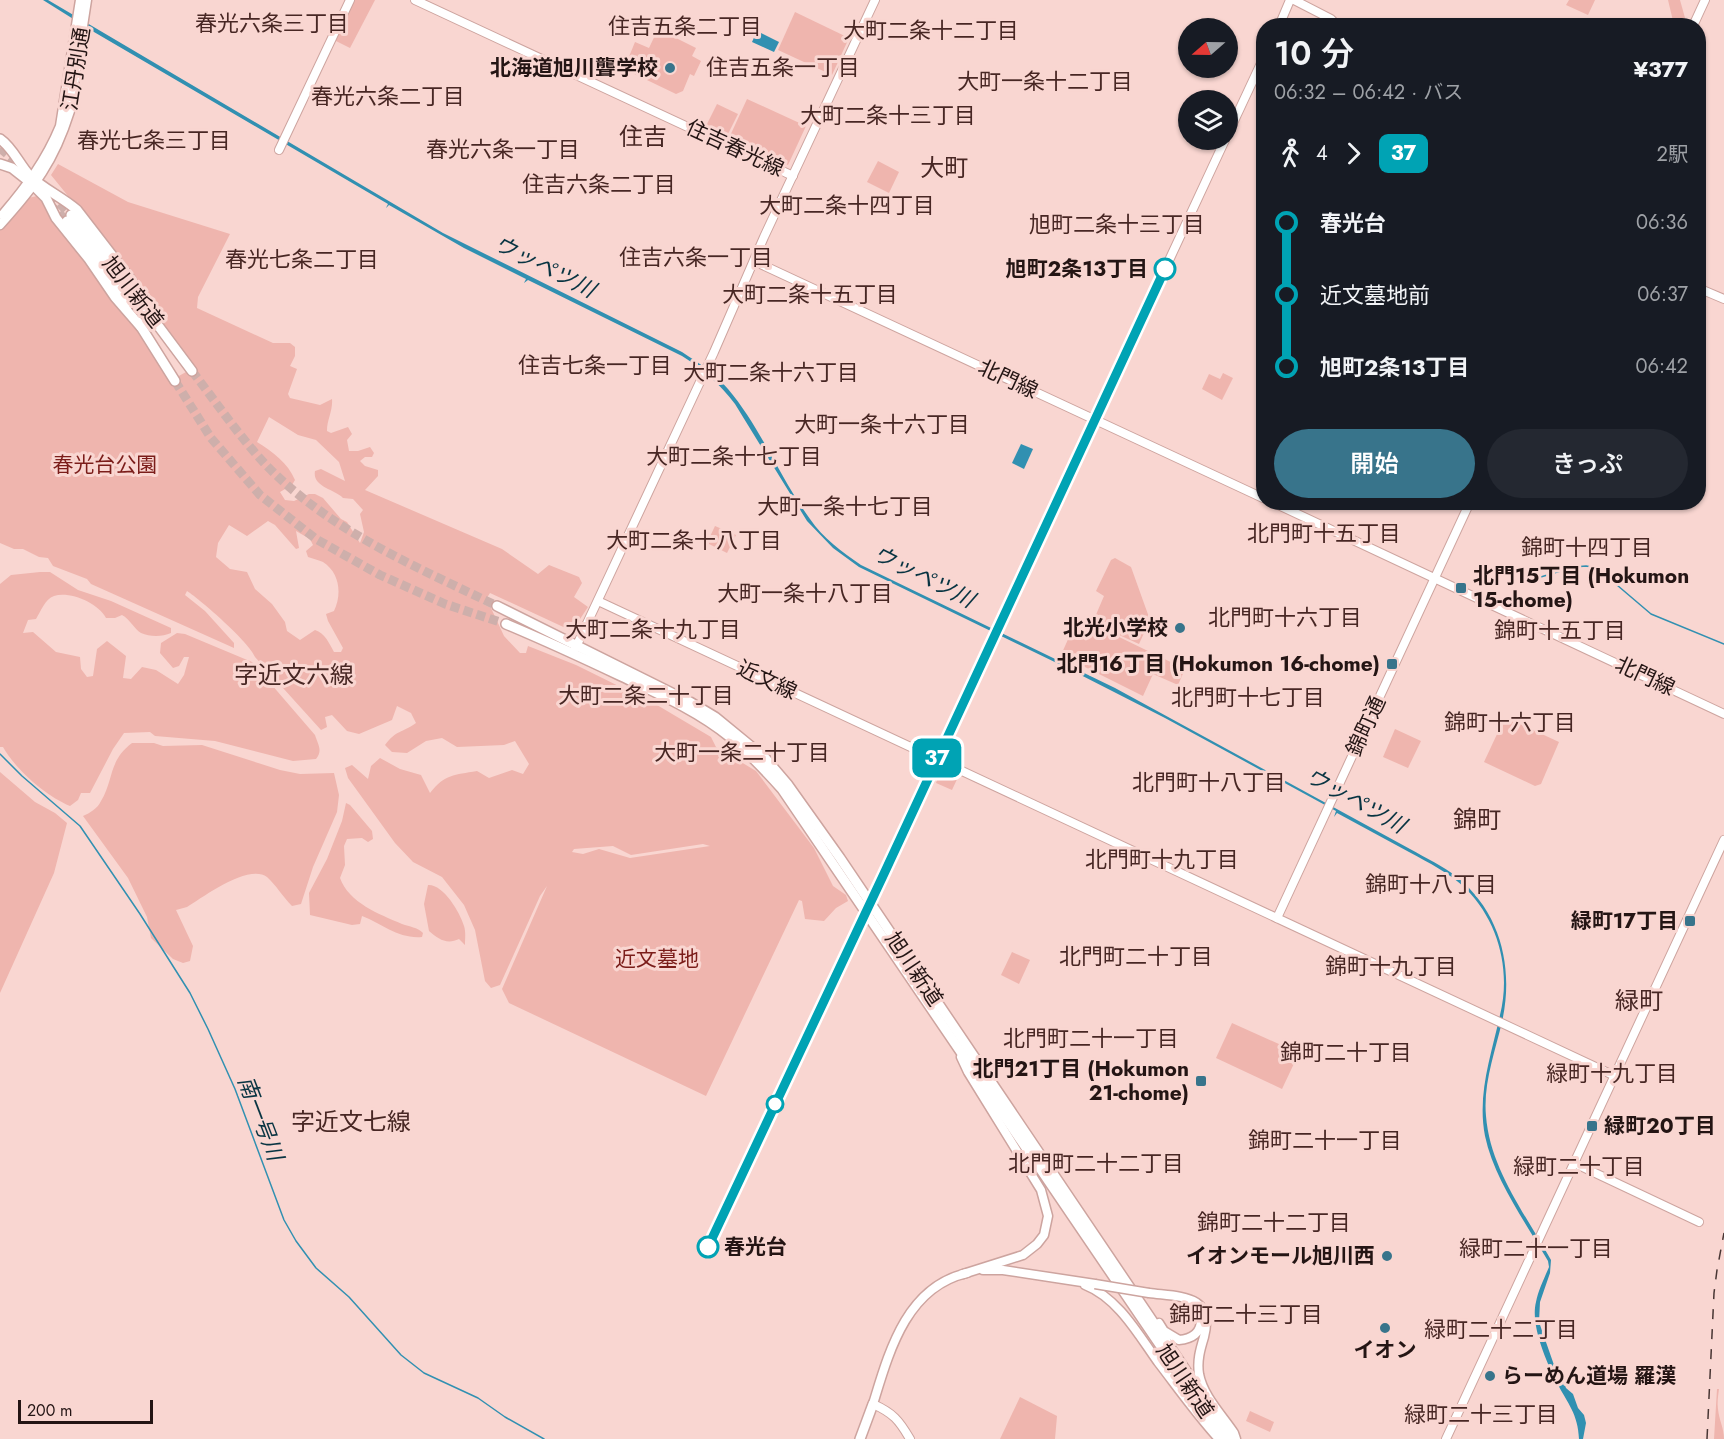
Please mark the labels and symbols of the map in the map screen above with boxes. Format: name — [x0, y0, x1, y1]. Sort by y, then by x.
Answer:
district label: 春光六条三丁目 — [195, 7, 349, 39]
district label: 住吉五条二丁目 — [608, 10, 762, 42]
district label: 大町二条十二丁目 — [843, 14, 1019, 46]
north arrow — [1178, 18, 1238, 78]
street label: 江丹別通 — [55, 25, 97, 113]
district label: 住吉五条一丁目 — [706, 51, 860, 83]
place label: 北海道旭川聾学校 — [490, 53, 658, 83]
marker: 北海道旭川聾学校 — [663, 61, 677, 75]
district label: 大町一条十二丁目 — [957, 65, 1133, 97]
district label: 春光六条二丁目 — [311, 80, 465, 112]
district label: 大町二条十三丁目 — [800, 99, 976, 131]
street label: 住吉春光線 — [681, 112, 789, 184]
district label: 住吉 — [619, 119, 667, 154]
district label: 春光七条三丁目 — [77, 124, 231, 156]
district label: 春光六条一丁目 — [426, 133, 580, 165]
district label: 大町 — [920, 150, 968, 185]
district label: 住吉六条二丁目 — [522, 168, 676, 200]
district label: 大町二条十四丁目 — [759, 189, 935, 221]
district label: 旭町二条十三丁目 — [1029, 208, 1205, 240]
water label: ウッペツ川 — [489, 227, 603, 306]
district label: 住吉六条一丁目 — [619, 241, 773, 273]
district label: 春光七条二丁目 — [225, 243, 379, 275]
street label: 旭川新道 — [95, 250, 171, 334]
place label: 旭町2条13丁目 — [1005, 254, 1148, 284]
marker: 旭町2条13丁目 — [1154, 258, 1176, 280]
district label: 大町二条十五丁目 — [722, 278, 898, 310]
district label: 住吉七条一丁目 — [518, 349, 672, 381]
street label: 北門線 — [973, 352, 1043, 406]
district label: 大町二条十六丁目 — [683, 356, 859, 388]
district label: 大町一条十六丁目 — [794, 408, 970, 440]
district label: 大町二条十七丁目 — [646, 440, 822, 472]
park label: 春光台公園 — [53, 450, 158, 480]
district label: 大町一条十七丁目 — [757, 490, 933, 522]
district label: 北門町十五丁目 — [1247, 517, 1401, 549]
district label: 大町二条十八丁目 — [606, 524, 782, 556]
district label: 錦町十四丁目 — [1521, 531, 1653, 563]
water label: ウッペツ川 — [868, 537, 982, 616]
place label: 北門15丁目 (Hokumon 15-chome) — [1473, 561, 1689, 615]
district label: 大町一条十八丁目 — [717, 577, 893, 609]
marker: 北門15丁目 (Hokumon 15-chome) — [1454, 581, 1468, 595]
district label: 北門町十六丁目 — [1208, 601, 1362, 633]
district label: 大町二条十九丁目 — [565, 613, 741, 645]
place label: 北光小学校 — [1063, 613, 1168, 643]
district label: 錦町十五丁目 — [1494, 614, 1626, 646]
marker: 北光小学校 — [1173, 621, 1187, 635]
place label: 北門16丁目 (Hokumon 16-chome) — [1056, 649, 1380, 679]
street label: 北門線 — [1610, 649, 1680, 703]
street label: 近文線 — [732, 653, 802, 707]
district label: 字近文六線 — [234, 657, 354, 692]
marker: 北門16丁目 (Hokumon 16-chome) — [1385, 657, 1399, 671]
district label: 大町二条二十丁目 — [558, 679, 734, 711]
district label: 北門町十七丁目 — [1171, 681, 1325, 713]
street label: 錦町通 — [1339, 691, 1393, 761]
district label: 錦町十六丁目 — [1444, 706, 1576, 738]
district label: 大町一条二十丁目 — [654, 736, 830, 768]
line badge: 37 — [910, 738, 964, 777]
water label: ウッペツ川 — [1300, 759, 1414, 842]
district label: 北門町十八丁目 — [1132, 766, 1286, 798]
district label: 錦町 — [1453, 802, 1501, 837]
district label: 北門町十九丁目 — [1085, 843, 1239, 875]
district label: 錦町十八丁目 — [1365, 868, 1497, 900]
place label: 緑町17丁目 — [1571, 906, 1678, 936]
marker: 緑町17丁目 — [1683, 914, 1697, 928]
street label: 旭川新道 — [878, 926, 950, 1012]
district label: 北門町二十丁目 — [1059, 940, 1213, 972]
park label: 近文墓地 — [615, 944, 699, 974]
district label: 錦町十九丁目 — [1325, 950, 1457, 982]
district label: 緑町 — [1615, 983, 1663, 1018]
district label: 北門町二十一丁目 — [1003, 1022, 1179, 1054]
district label: 錦町二十丁目 — [1280, 1036, 1412, 1068]
place label: 北門21丁目 (Hokumon 21-chome) — [973, 1054, 1189, 1108]
district label: 緑町十九丁目 — [1546, 1057, 1678, 1089]
water label: 南一号川 — [230, 1071, 292, 1167]
marker: 北門21丁目 (Hokumon 21-chome) — [1194, 1074, 1208, 1088]
unlabelled marker — [766, 1095, 784, 1113]
district label: 字近文七線 — [291, 1104, 411, 1139]
place label: 緑町20丁目 — [1604, 1111, 1716, 1141]
marker: 緑町20丁目 — [1585, 1119, 1599, 1133]
district label: 錦町二十一丁目 — [1248, 1124, 1402, 1156]
district label: 北門町二十二丁目 — [1008, 1147, 1184, 1179]
district label: 緑町二十丁目 — [1513, 1150, 1645, 1182]
district label: 錦町二十二丁目 — [1197, 1206, 1351, 1238]
place label: 春光台 — [724, 1232, 787, 1262]
district label: 緑町二十一丁目 — [1459, 1232, 1613, 1264]
marker: 春光台 — [697, 1236, 719, 1258]
place label: イオンモール旭川西 — [1186, 1241, 1375, 1271]
marker: イオンモール旭川西 — [1380, 1249, 1394, 1263]
district label: 錦町二十三丁目 — [1169, 1298, 1323, 1330]
district label: 緑町二十二丁目 — [1424, 1313, 1578, 1345]
marker: イオン — [1378, 1321, 1392, 1335]
place label: イオン — [1354, 1335, 1417, 1365]
street label: 旭川新道 — [1149, 1338, 1221, 1424]
place label: らーめん道場 羅漢 — [1502, 1361, 1676, 1391]
marker: らーめん道場 羅漢 — [1483, 1369, 1497, 1383]
scale bar — [18, 1397, 153, 1424]
district label: 緑町二十三丁目 — [1404, 1398, 1558, 1430]

